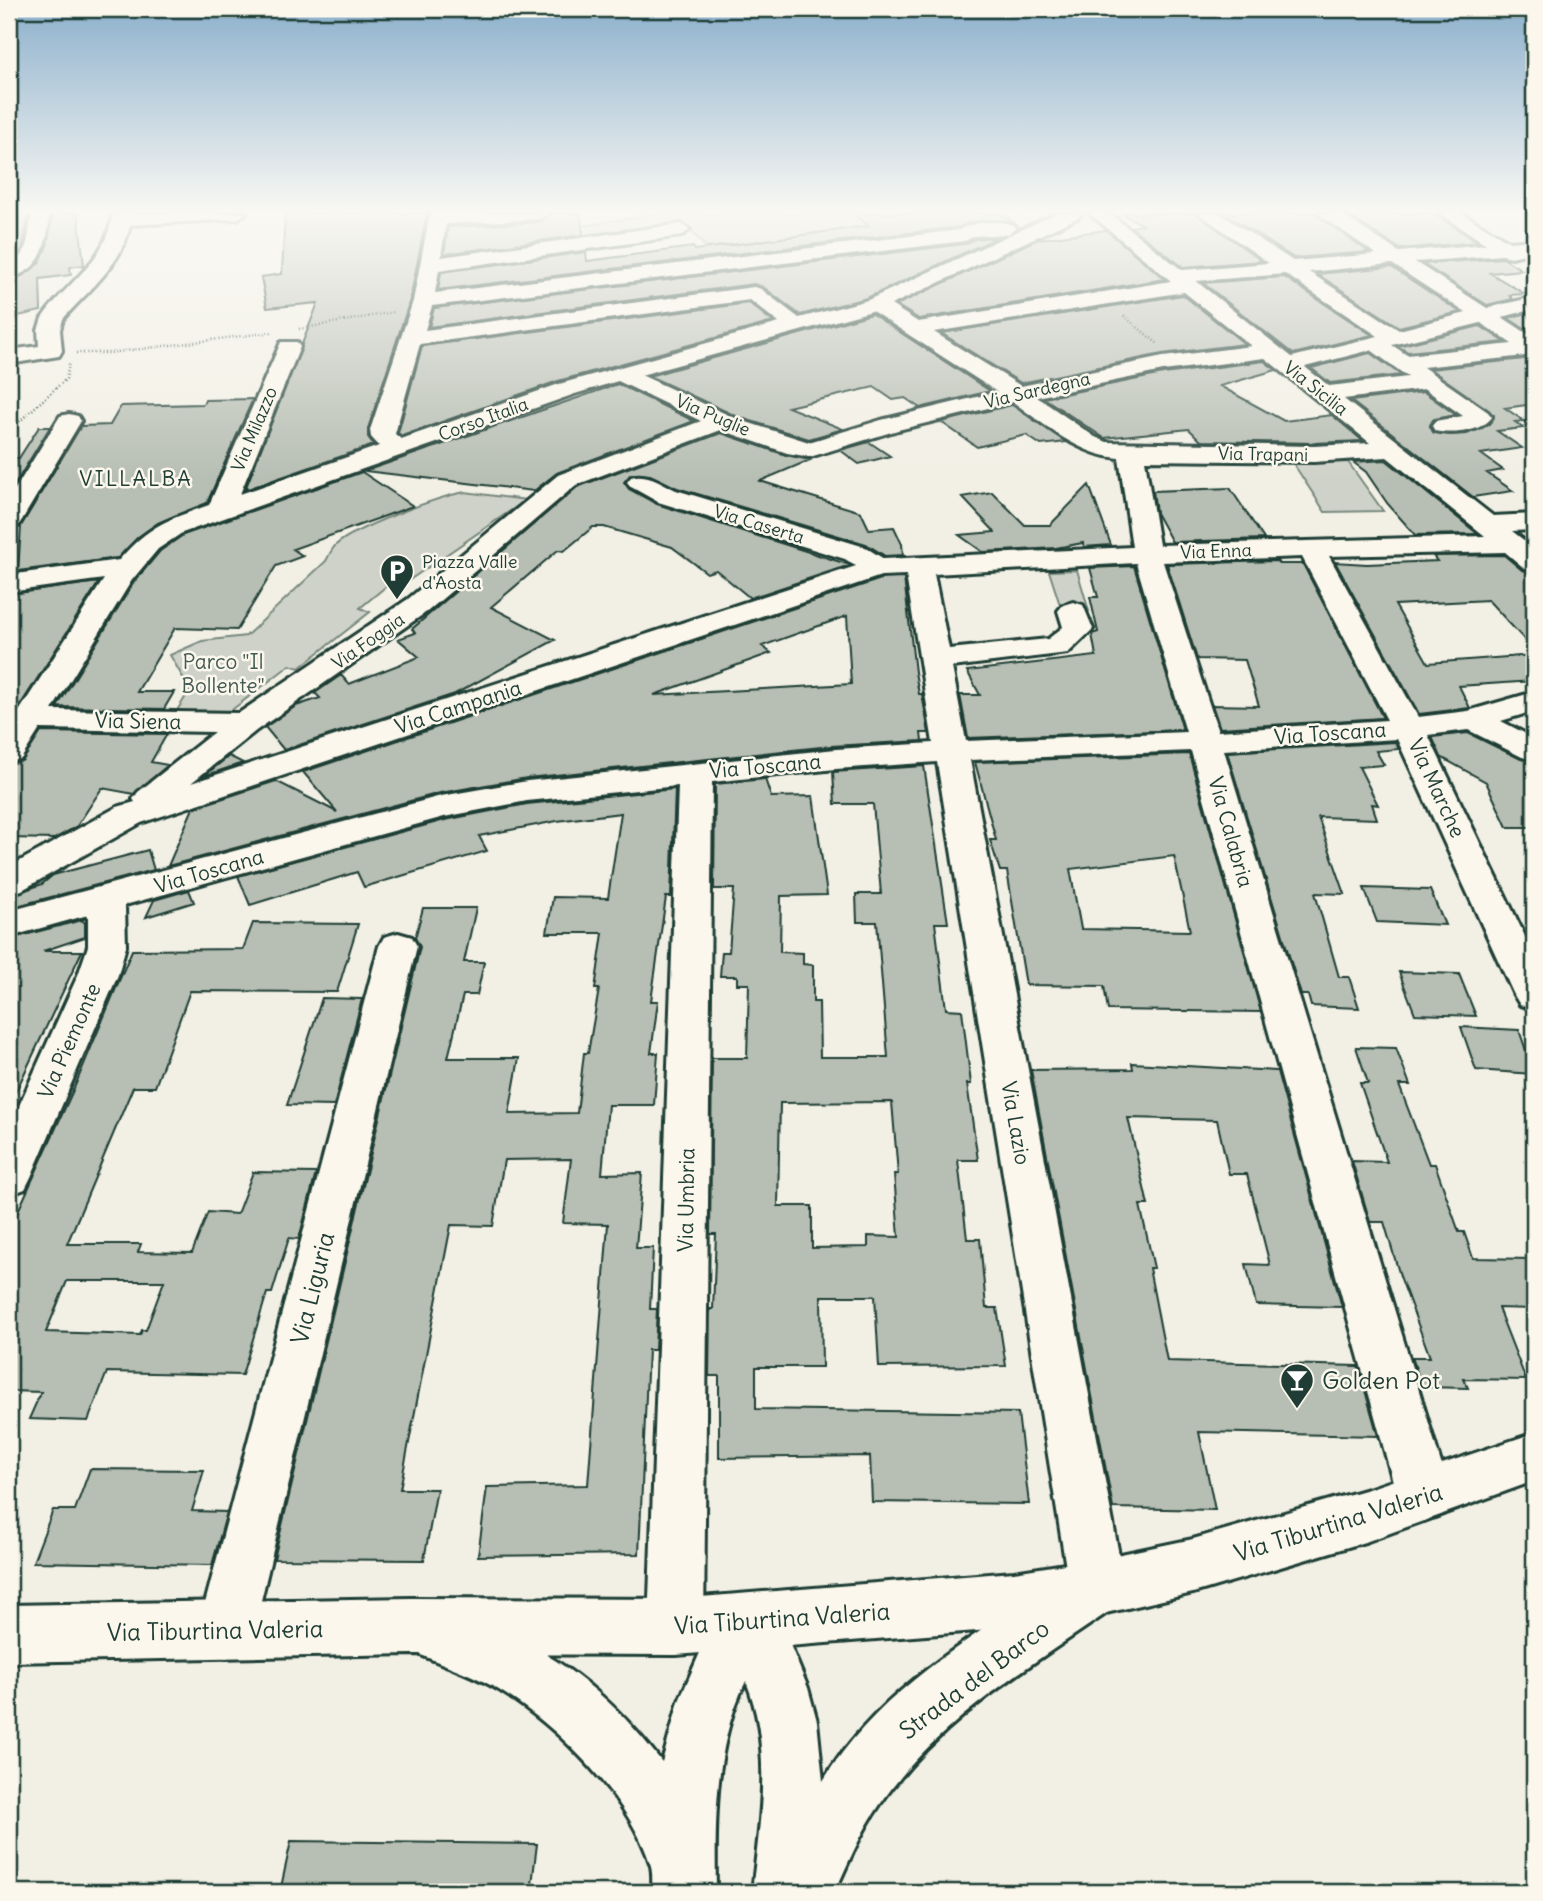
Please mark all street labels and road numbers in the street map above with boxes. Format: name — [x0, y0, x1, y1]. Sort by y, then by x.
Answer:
street label: Via Sicilia — [1279, 356, 1353, 420]
street label: Via Sardegna — [982, 367, 1092, 413]
street label: Via Milazzo — [226, 383, 282, 475]
street label: Via Puglie — [672, 389, 754, 441]
street label: Corso Italia — [435, 392, 531, 446]
street label: Via Trapani — [1218, 442, 1308, 466]
street label: Via Caserta — [711, 499, 807, 549]
street label: Via Enna — [1180, 538, 1252, 564]
street label: Via Foggia — [327, 608, 409, 674]
street label: Via Campania — [391, 674, 525, 740]
street label: Via Siena — [94, 707, 182, 735]
street label: Via Toscana — [1273, 716, 1387, 750]
street label: Via Marche — [1402, 734, 1472, 842]
street label: Via Toscana — [708, 748, 822, 784]
street label: Via Calabria — [1202, 773, 1260, 891]
street label: Via Toscana — [151, 843, 267, 899]
street label: Via Piemonte — [31, 979, 107, 1103]
street label: Via Lazio — [995, 1079, 1037, 1167]
street label: Via Umbria — [672, 1148, 700, 1252]
street label: Via Liguria — [284, 1229, 340, 1347]
street label: Via Tiburtina Valeria — [1230, 1476, 1446, 1568]
street label: Via Tiburtina Valeria — [673, 1595, 891, 1641]
street label: Via Tiburtina Valeria — [107, 1613, 323, 1647]
street label: Strada del Barco — [893, 1613, 1055, 1745]

